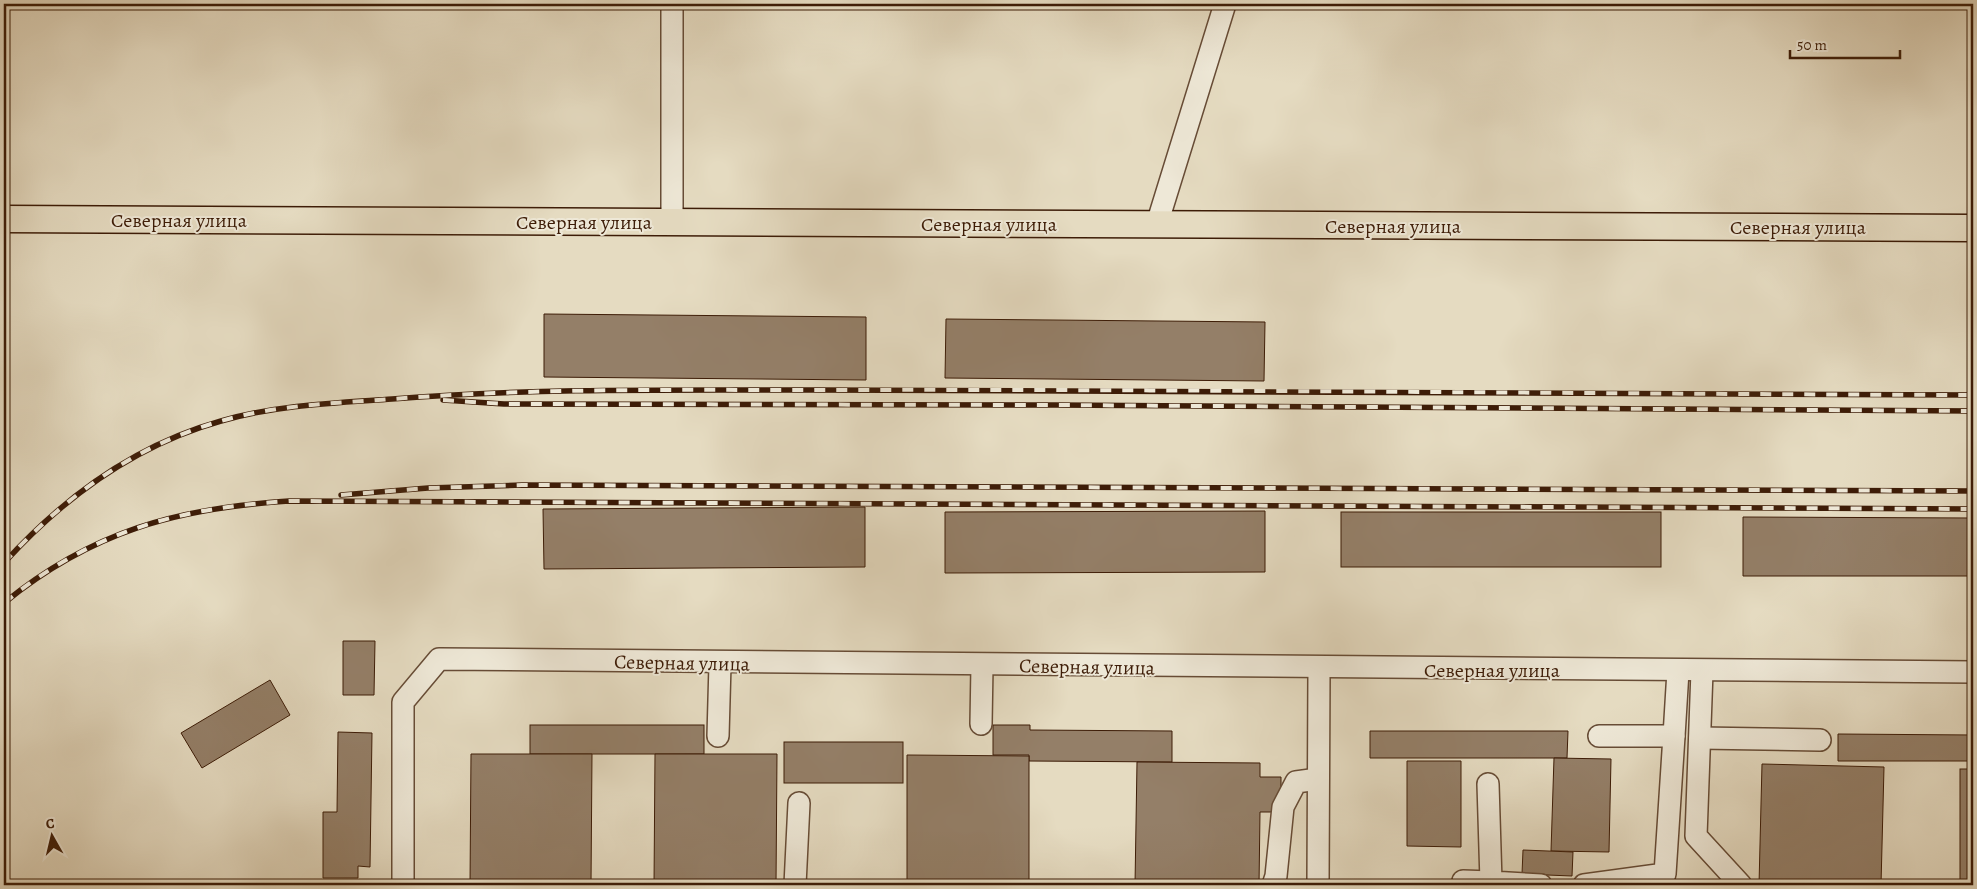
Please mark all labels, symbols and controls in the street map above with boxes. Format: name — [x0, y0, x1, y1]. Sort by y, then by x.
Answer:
scale bar — [1790, 28, 1900, 60]
text: 50 m — [1797, 35, 1827, 55]
street label: Северная улица — [111, 207, 248, 234]
street label: Северная улица — [516, 209, 653, 236]
street label: Северная улица — [921, 211, 1058, 238]
street label: Северная улица — [1325, 213, 1462, 240]
street label: Северная улица — [1730, 214, 1867, 241]
street label: Северная улица — [614, 648, 751, 678]
street label: Северная улица — [1019, 652, 1156, 682]
street label: Северная улица — [1424, 657, 1561, 684]
north arrow — [28, 812, 78, 862]
text: С — [45, 814, 56, 834]

